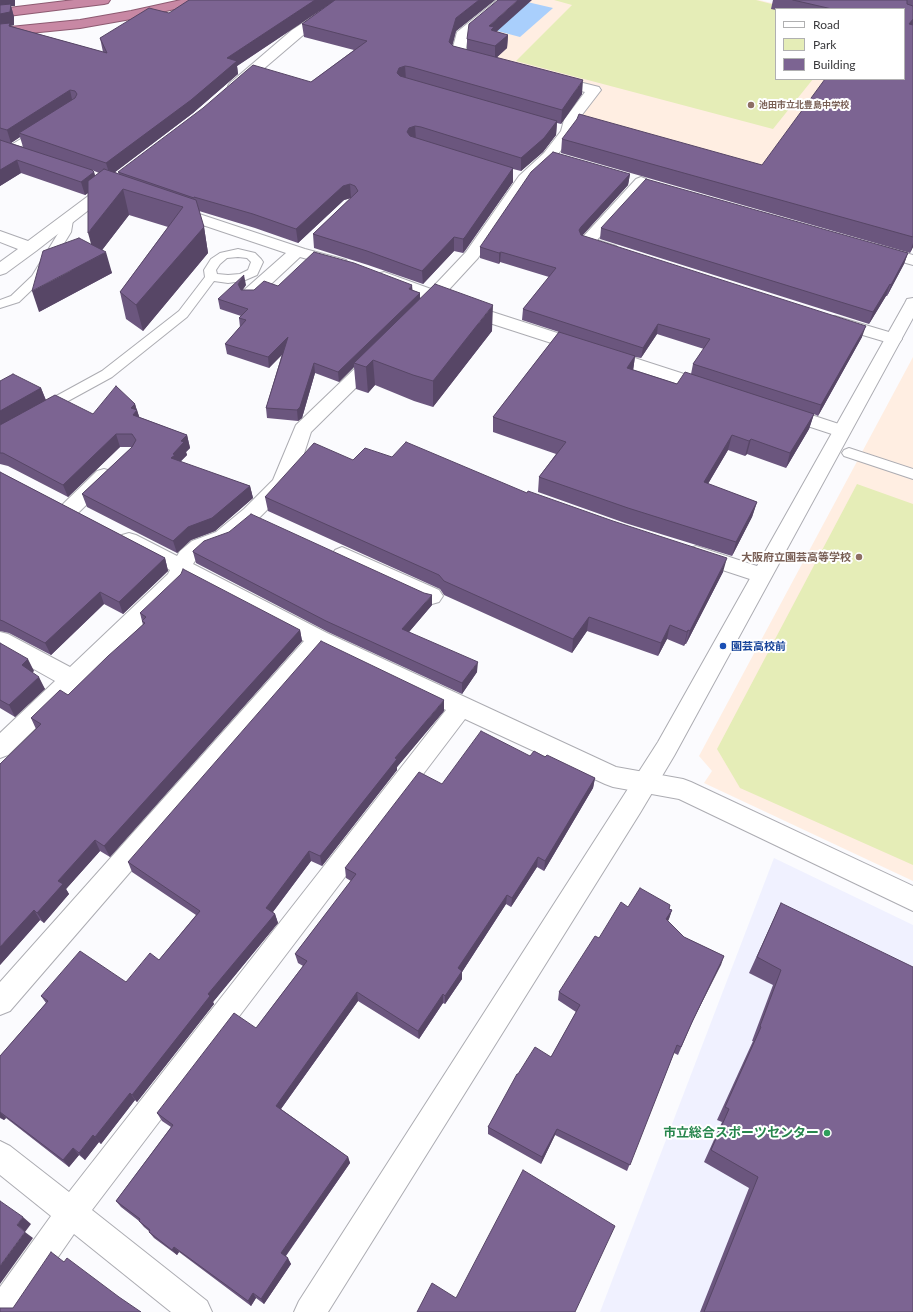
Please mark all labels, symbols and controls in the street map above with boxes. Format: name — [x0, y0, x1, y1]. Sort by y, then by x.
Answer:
legend — [775, 8, 905, 80]
text: Road — [813, 17, 840, 32]
text: Park — [813, 37, 836, 52]
text: Building — [813, 57, 856, 72]
marker: 池田市立北豊島中学校 — [746, 100, 756, 110]
place label: 池田市立北豊島中学校 — [759, 100, 849, 110]
place label: 大阪府立園芸高等学校 — [741, 550, 851, 564]
marker: 大阪府立園芸高等学校 — [854, 552, 864, 562]
place label: 園芸高校前 — [731, 639, 786, 653]
marker: 園芸高校前 — [718, 641, 728, 651]
place label: 市立総合スポーツセンター — [663, 1125, 819, 1141]
marker: 市立総合スポーツセンター — [822, 1128, 832, 1138]

